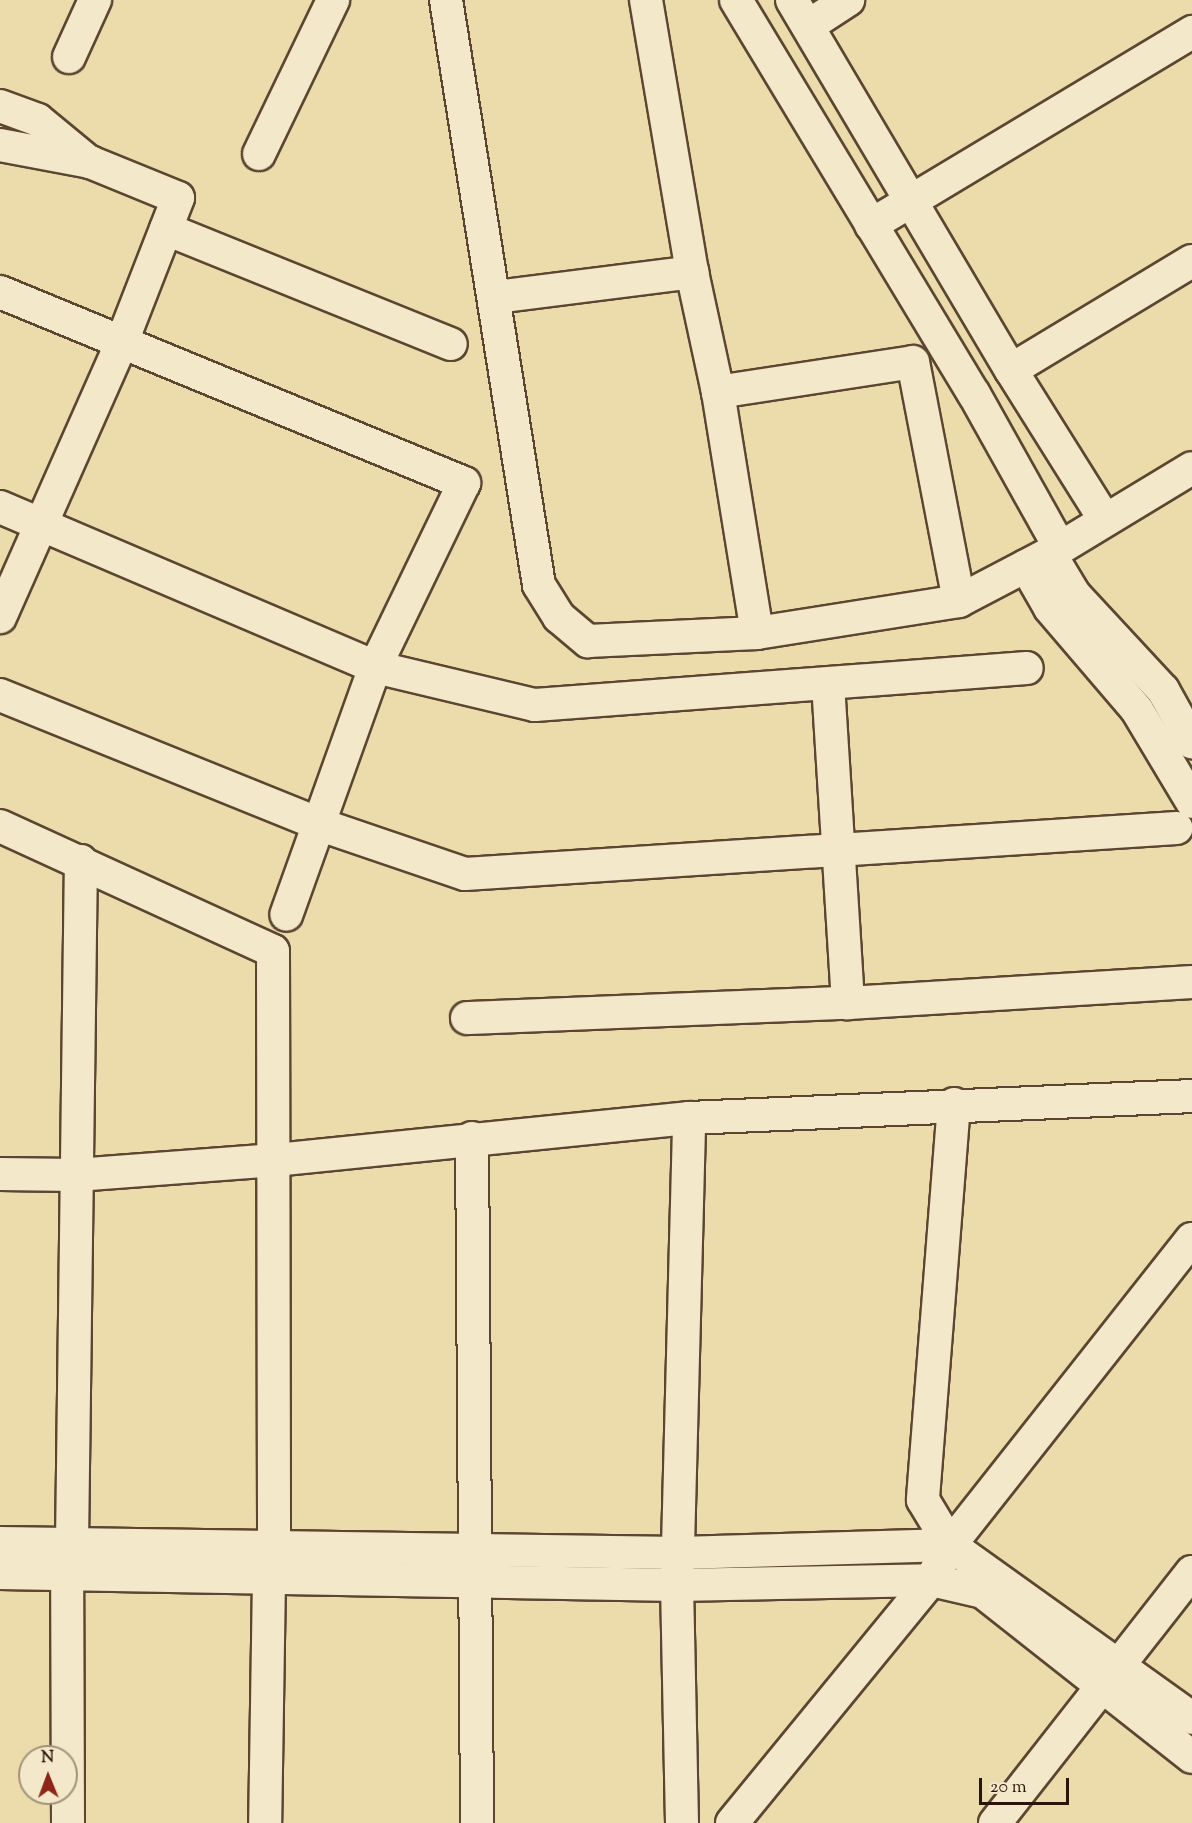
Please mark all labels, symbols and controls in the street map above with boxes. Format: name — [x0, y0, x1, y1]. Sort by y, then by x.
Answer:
north arrow — [18, 1745, 78, 1805]
text: N — [41, 1747, 54, 1770]
scale bar — [982, 1766, 1072, 1804]
text: 20 m — [990, 1775, 1027, 1801]

